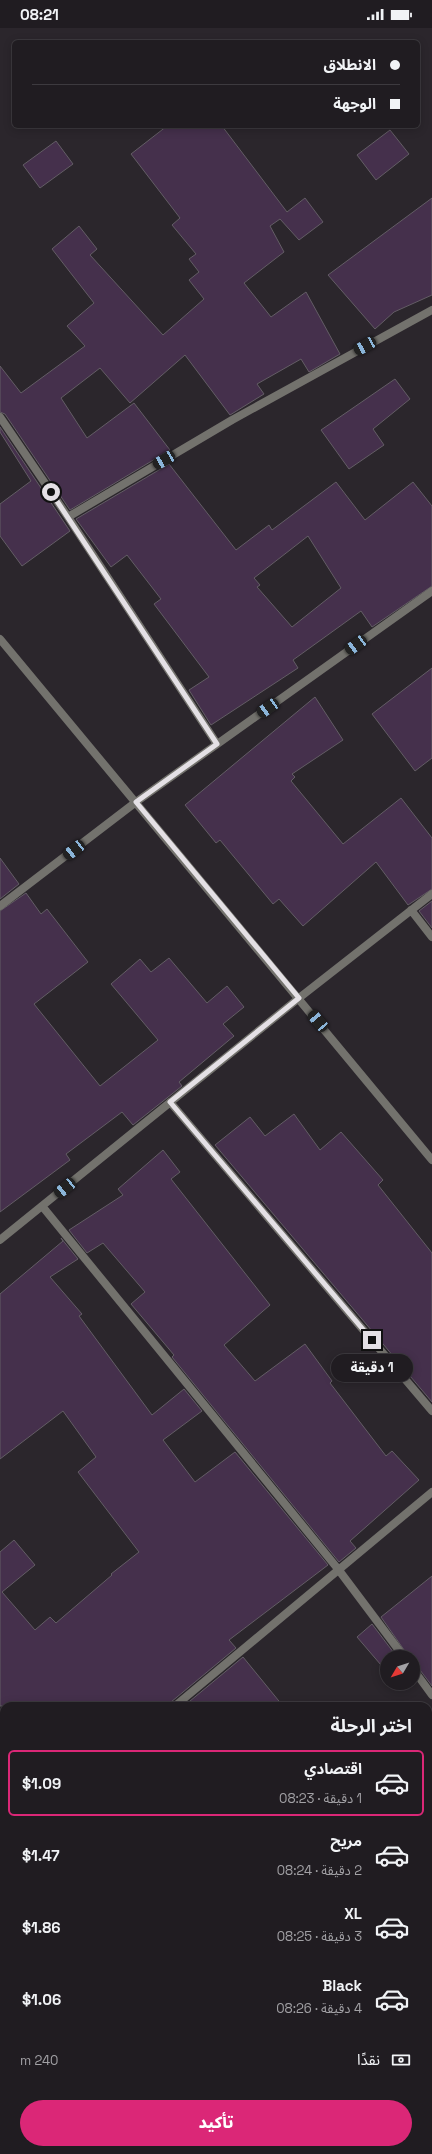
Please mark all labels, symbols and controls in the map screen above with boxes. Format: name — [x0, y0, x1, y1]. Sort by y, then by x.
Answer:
text: 08:21 — [20, 5, 59, 24]
text: الانطلاق — [324, 55, 376, 74]
text: الوجهة — [333, 94, 376, 113]
car — [352, 335, 378, 357]
car — [151, 449, 177, 471]
route start — [42, 483, 60, 501]
car — [343, 633, 369, 657]
car — [255, 696, 281, 720]
car — [61, 838, 87, 862]
car — [306, 1008, 330, 1034]
car — [52, 1176, 78, 1200]
route end — [363, 1331, 381, 1349]
callout: 1 دقيقة — [331, 1354, 413, 1382]
text: 1 دقيقة — [350, 1359, 394, 1376]
north arrow — [380, 1650, 420, 1690]
map controls — [380, 1650, 420, 1690]
text: اختر الرحلة — [331, 1714, 412, 1737]
text: اقتصادي — [304, 1759, 362, 1778]
icon: car — [374, 1765, 410, 1801]
text: $1.09 — [22, 1774, 61, 1793]
text: 1 دقيقة · 08:23 — [279, 1790, 362, 1807]
text: مريح — [330, 1831, 362, 1850]
icon: car — [374, 1837, 410, 1873]
text: $1.47 — [22, 1846, 60, 1865]
text: 2 دقيقة · 08:24 — [277, 1862, 362, 1879]
text: XL — [344, 1904, 362, 1923]
icon: car — [374, 1909, 410, 1945]
text: $1.86 — [22, 1918, 61, 1937]
text: 3 دقيقة · 08:25 — [277, 1928, 362, 1945]
text: Black — [322, 1976, 362, 1995]
icon: car — [374, 1981, 410, 2017]
text: $1.06 — [22, 1990, 61, 2009]
text: 4 دقيقة · 08:26 — [276, 2000, 362, 2017]
icon: cash — [390, 2049, 412, 2071]
text: نقدًا — [357, 2050, 380, 2069]
text: 240 m — [20, 2052, 58, 2069]
button: تأكيد — [20, 2100, 412, 2146]

